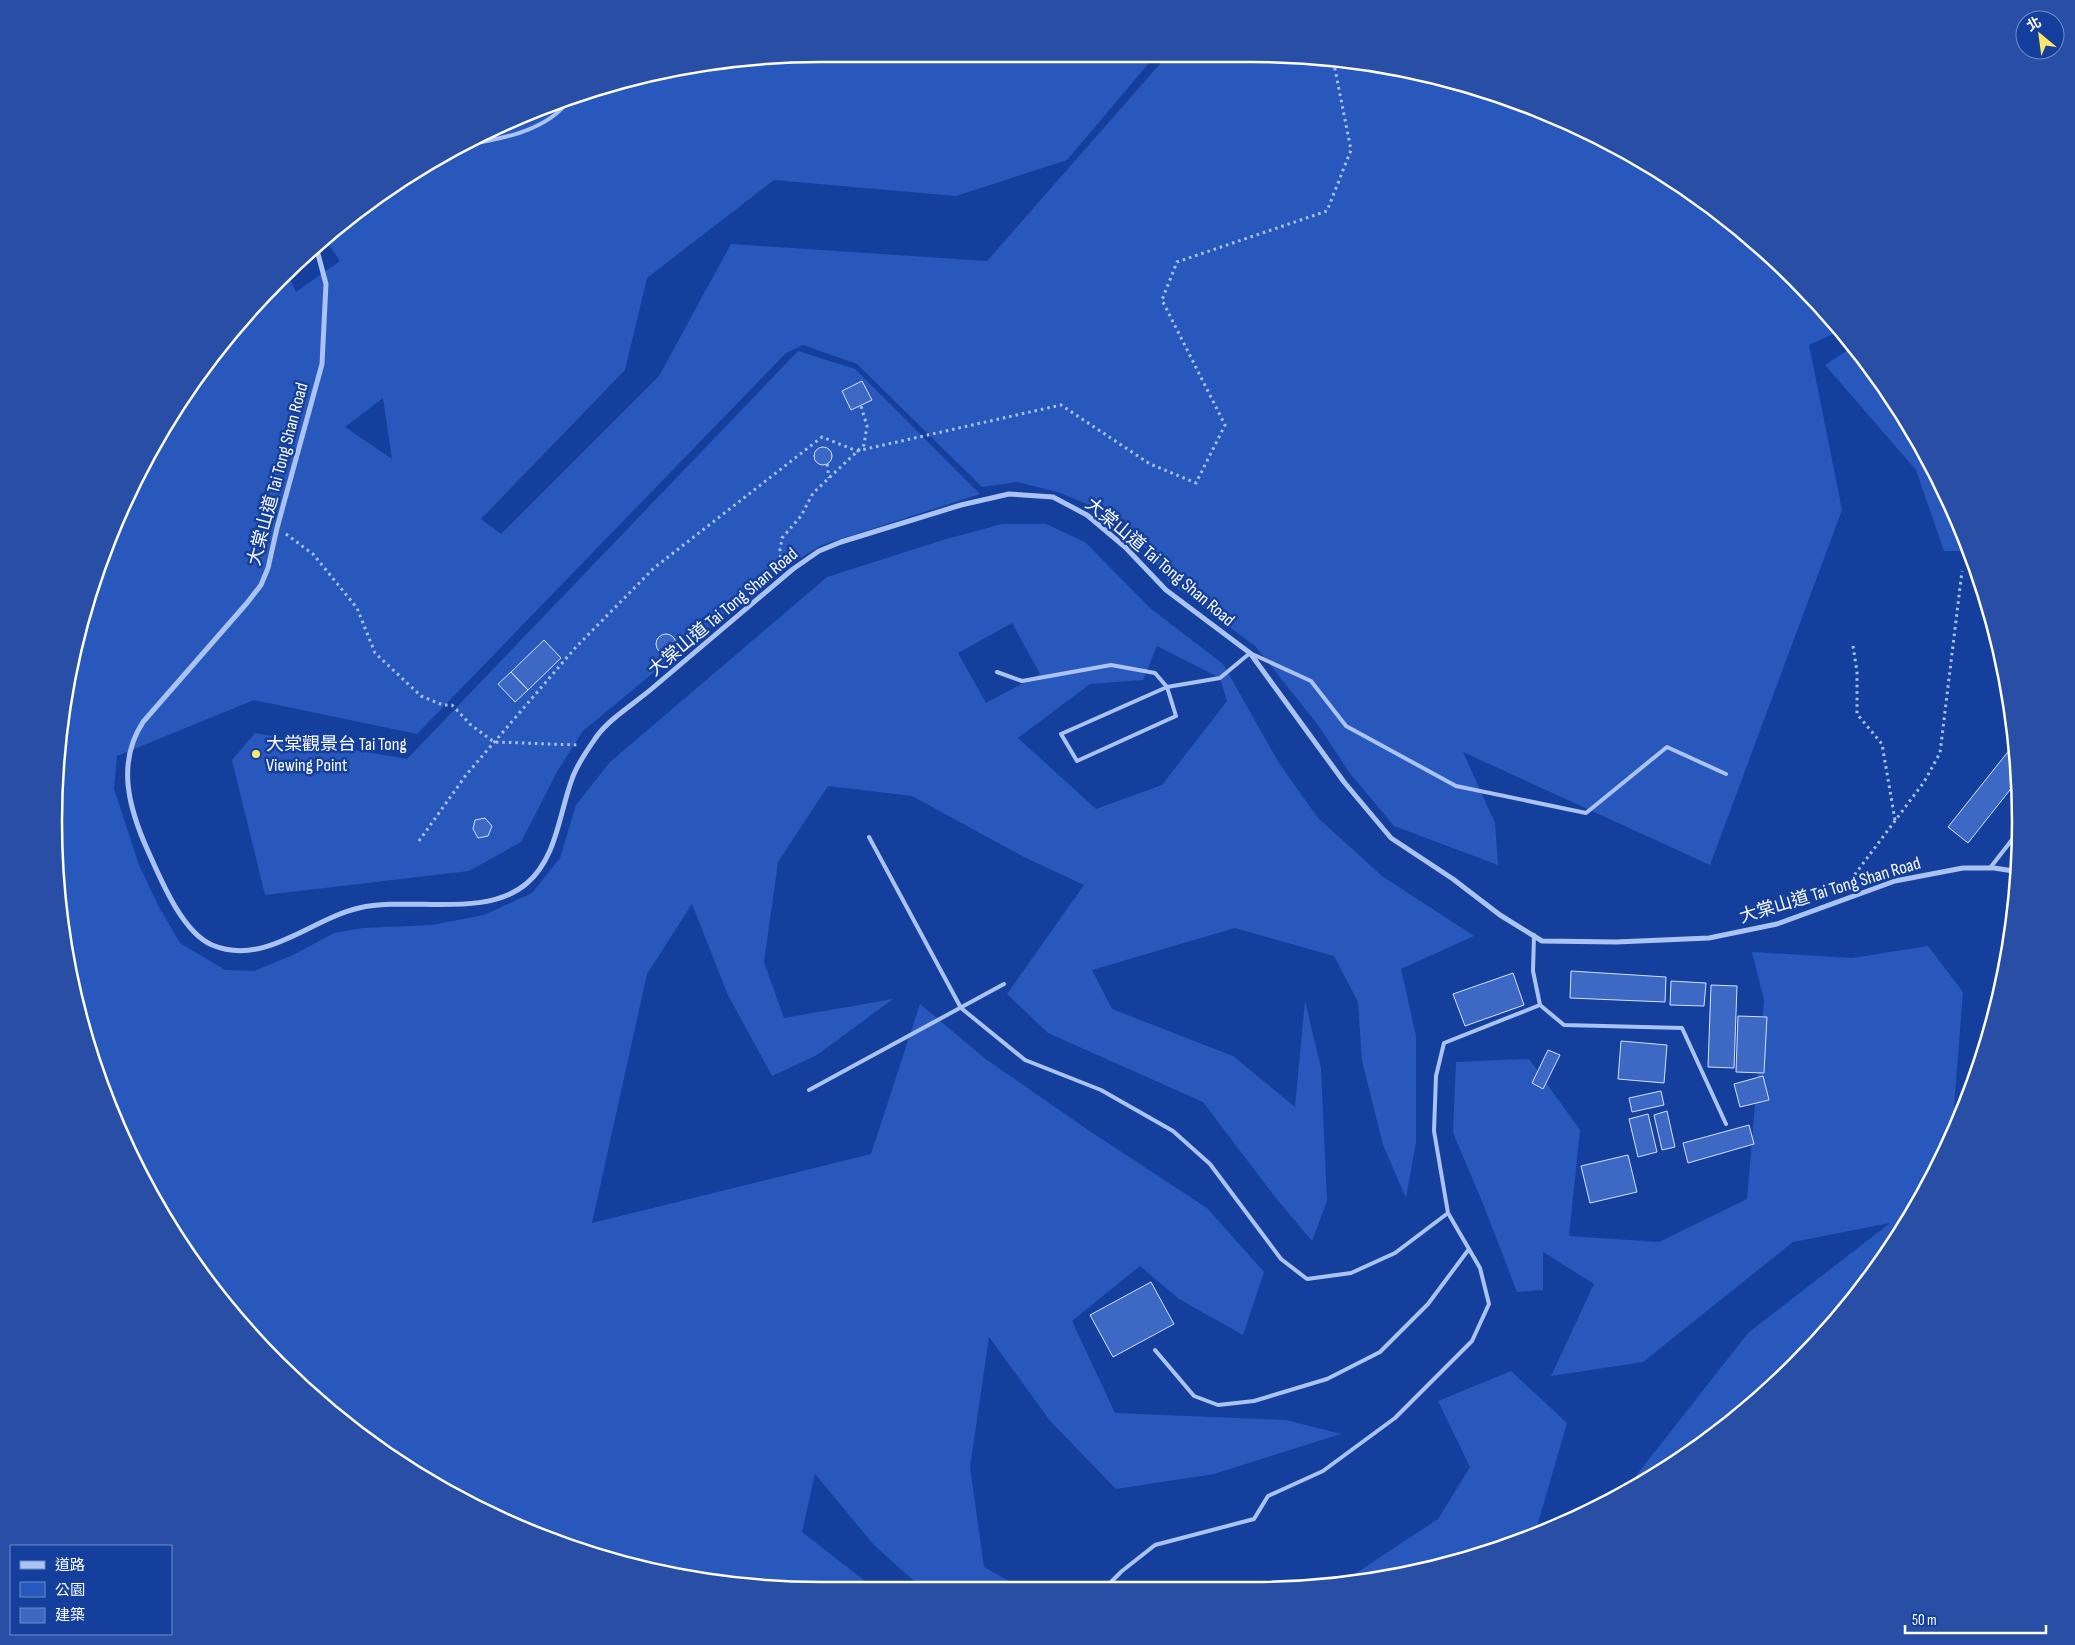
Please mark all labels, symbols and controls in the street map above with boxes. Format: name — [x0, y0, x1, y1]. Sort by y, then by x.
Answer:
north arrow — [2015, 10, 2065, 60]
text: 北 — [2024, 13, 2044, 35]
street label: 大棠山道 Tai Tong Shan Road — [243, 380, 313, 568]
street label: 大棠山道 Tai Tong Shan Road — [1081, 493, 1239, 631]
street label: 大棠山道 Tai Tong Shan Road — [644, 543, 802, 681]
place label: 大棠觀景台 Tai Tong Viewing Point — [266, 734, 407, 776]
marker: 大棠觀景台 Tai Tong Viewing Point — [250, 748, 262, 760]
street label: 大棠山道 Tai Tong Shan Road — [1737, 852, 1923, 928]
legend — [10, 1545, 172, 1635]
text: 道路 — [55, 1556, 85, 1575]
text: 公園 — [55, 1581, 85, 1600]
scale bar — [1905, 1602, 2046, 1634]
text: 建築 — [55, 1606, 85, 1625]
text: 50 m — [1912, 1611, 1937, 1630]

